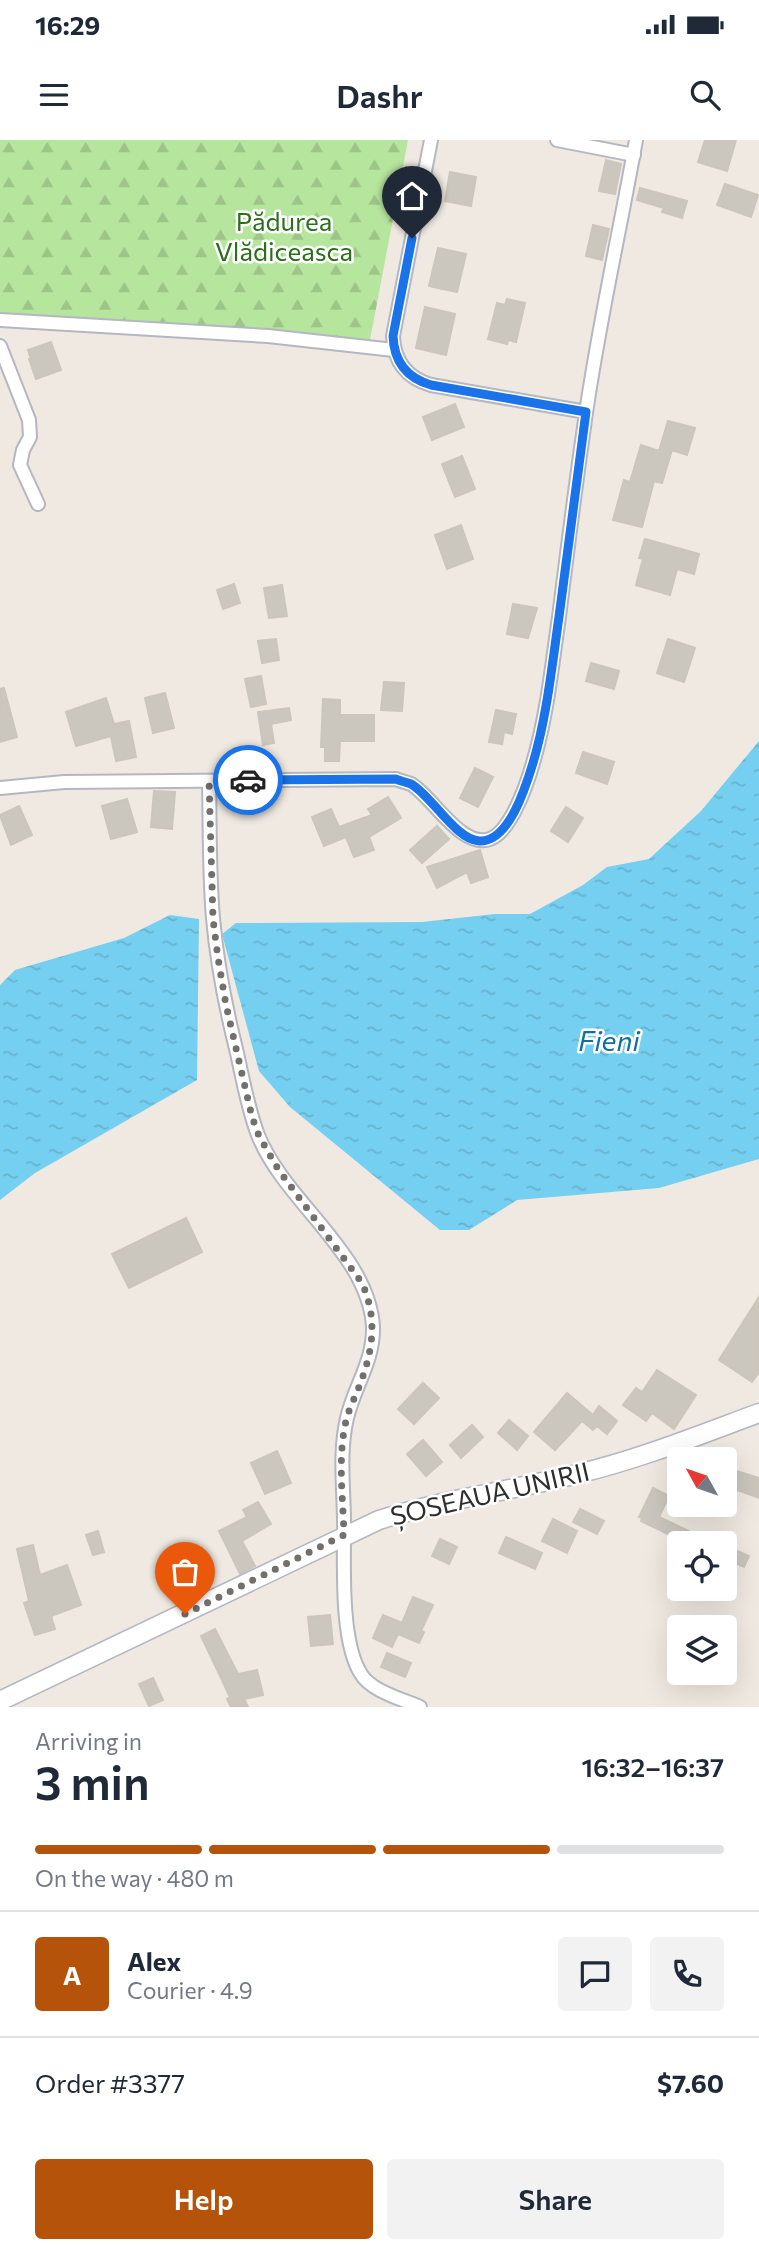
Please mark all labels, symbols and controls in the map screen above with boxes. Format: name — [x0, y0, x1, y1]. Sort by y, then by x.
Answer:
text: 16:29 — [35, 9, 100, 40]
text: Dashr — [336, 75, 423, 115]
icon: menu — [35, 76, 73, 114]
icon: search — [686, 76, 724, 114]
pin — [382, 166, 442, 238]
icon: home — [393, 177, 431, 215]
park label: Pădurea Vlădiceasca — [215, 205, 353, 266]
courier — [213, 745, 283, 815]
icon: car — [229, 761, 267, 799]
water label: Fieni — [578, 1023, 640, 1057]
north arrow — [667, 1447, 737, 1517]
map controls — [667, 1447, 737, 1685]
street label: ȘOSEAUA UNIRII — [387, 1455, 593, 1532]
button: locate — [667, 1531, 737, 1601]
pin — [155, 1542, 215, 1614]
icon: bag — [166, 1553, 204, 1591]
button: layers — [667, 1615, 737, 1685]
text: Arriving in — [35, 1727, 142, 1755]
text: 16:32–16:37 — [581, 1751, 724, 1782]
text: 3 min — [35, 1753, 150, 1809]
text: On the way · 480 m — [35, 1864, 234, 1892]
button: chat — [558, 1937, 632, 2011]
button: phone — [650, 1937, 724, 2011]
text: Alex — [127, 1945, 181, 1976]
text: A — [63, 1959, 81, 1990]
text: Courier · 4.9 — [127, 1976, 253, 2004]
text: Order #3377 — [35, 2067, 185, 2098]
text: $7.60 — [657, 2067, 724, 2098]
button: Help — [35, 2159, 373, 2239]
button: Share — [387, 2159, 724, 2239]

